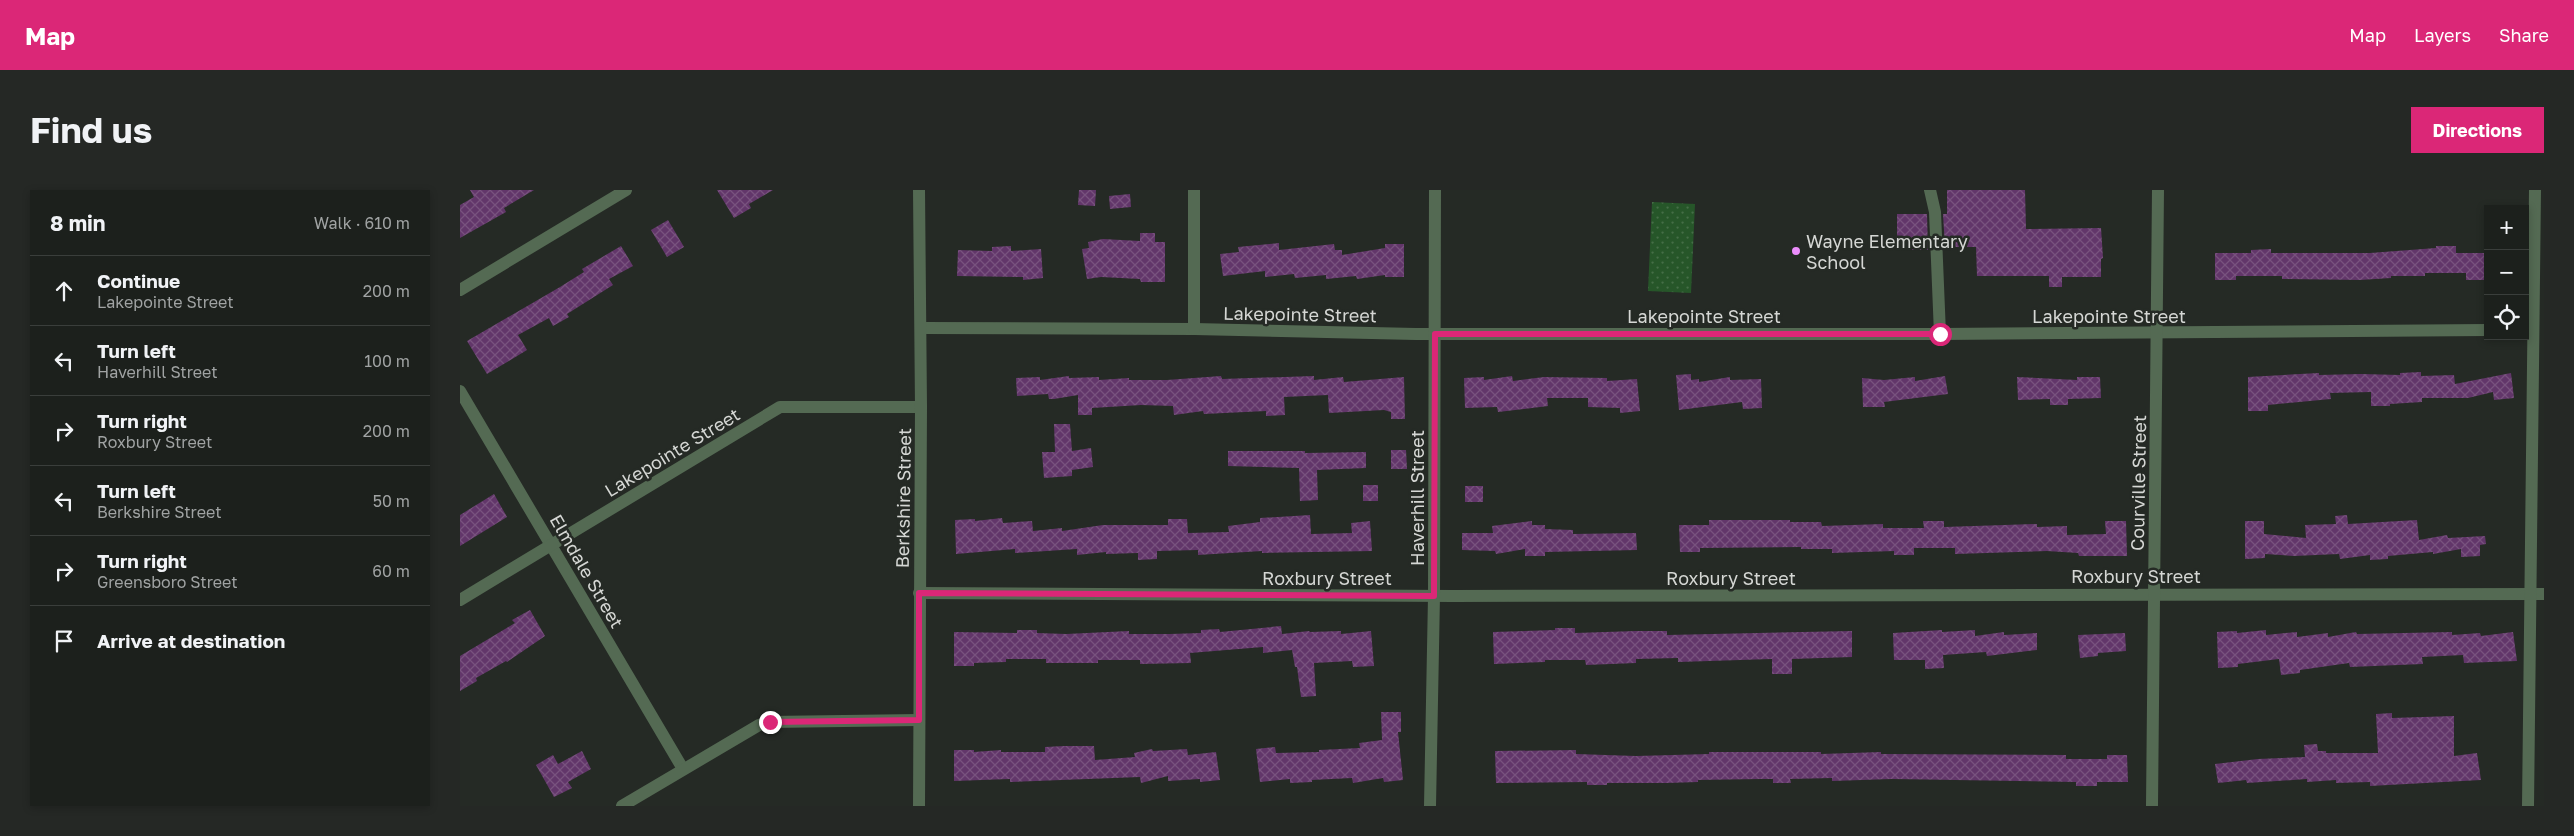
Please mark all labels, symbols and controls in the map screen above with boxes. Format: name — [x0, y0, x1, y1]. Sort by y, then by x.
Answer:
text: Map — [25, 21, 75, 50]
text: Map — [2349, 24, 2386, 46]
text: Layers — [2414, 24, 2471, 46]
text: Share — [2499, 24, 2549, 46]
button: Directions — [2411, 107, 2544, 153]
text: Find us — [30, 109, 152, 151]
map controls — [2484, 205, 2529, 340]
button: + — [2484, 205, 2529, 250]
text: 8 min — [50, 210, 106, 236]
text: Walk · 610 m — [314, 213, 410, 233]
place label: Wayne Elementary School — [1806, 230, 1968, 273]
marker: Wayne Elementary School — [1790, 245, 1802, 257]
button: − — [2484, 250, 2529, 295]
text: Continue — [97, 269, 180, 292]
icon: ahead — [50, 277, 78, 305]
text: 200 m — [363, 281, 410, 301]
text: Lakepointe Street — [97, 292, 234, 312]
button: locate — [2484, 295, 2529, 340]
street label: Lakepointe Street — [1223, 302, 1377, 326]
street label: Lakepointe Street — [1627, 305, 1781, 327]
street label: Lakepointe Street — [2032, 305, 2186, 327]
route start — [1929, 323, 1952, 346]
text: Turn left — [97, 339, 176, 362]
icon: left — [50, 347, 78, 375]
text: 100 m — [364, 351, 410, 371]
text: Haverhill Street — [97, 362, 218, 382]
street label: Lakepointe Street — [600, 403, 744, 501]
text: Turn right — [97, 409, 187, 432]
street label: Courville Street — [2126, 415, 2150, 551]
icon: right — [50, 417, 78, 445]
text: 200 m — [363, 421, 410, 441]
street label: Berkshire Street — [891, 428, 915, 568]
street label: Haverhill Street — [1406, 430, 1428, 566]
text: Roxbury Street — [97, 432, 212, 452]
text: Turn left — [97, 479, 176, 502]
icon: left — [50, 487, 78, 515]
text: 50 m — [373, 491, 410, 511]
text: Berkshire Street — [97, 502, 222, 522]
street label: Elmdale Street — [546, 510, 628, 632]
text: Turn right — [97, 549, 187, 572]
icon: right — [50, 557, 78, 585]
text: 60 m — [372, 561, 410, 581]
street label: Roxbury Street — [2071, 565, 2201, 587]
street label: Roxbury Street — [1262, 567, 1392, 589]
street label: Roxbury Street — [1666, 567, 1796, 589]
text: Greensboro Street — [97, 572, 238, 592]
icon: arrive — [50, 627, 78, 655]
text: Arrive at destination — [97, 629, 285, 652]
route end — [759, 711, 782, 734]

